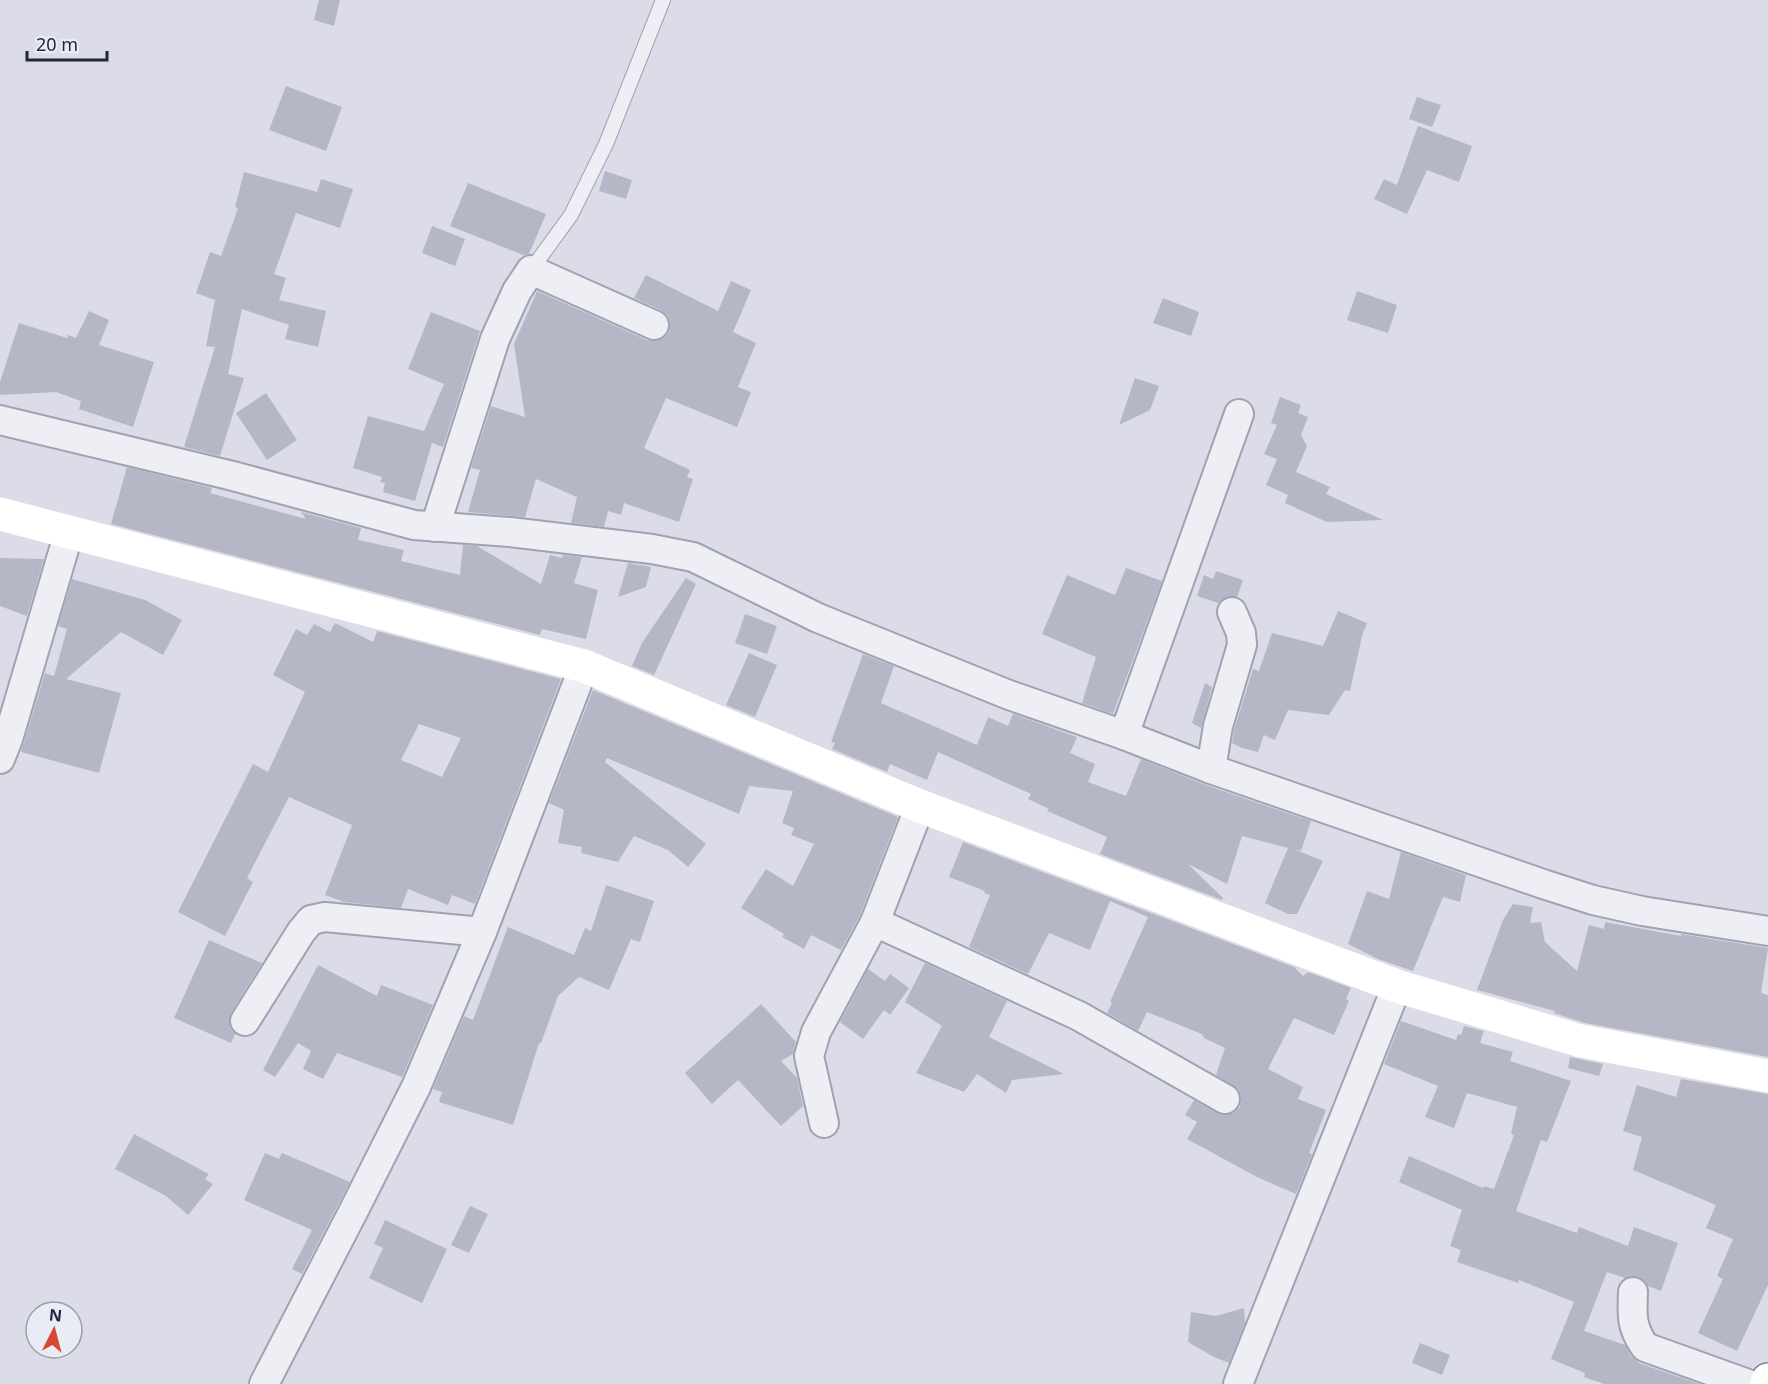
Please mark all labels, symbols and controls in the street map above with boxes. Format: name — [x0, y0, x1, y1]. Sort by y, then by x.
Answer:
scale bar — [27, 24, 106, 62]
text: 20 m — [36, 32, 78, 56]
north arrow — [24, 1300, 84, 1360]
text: N — [48, 1303, 63, 1327]

